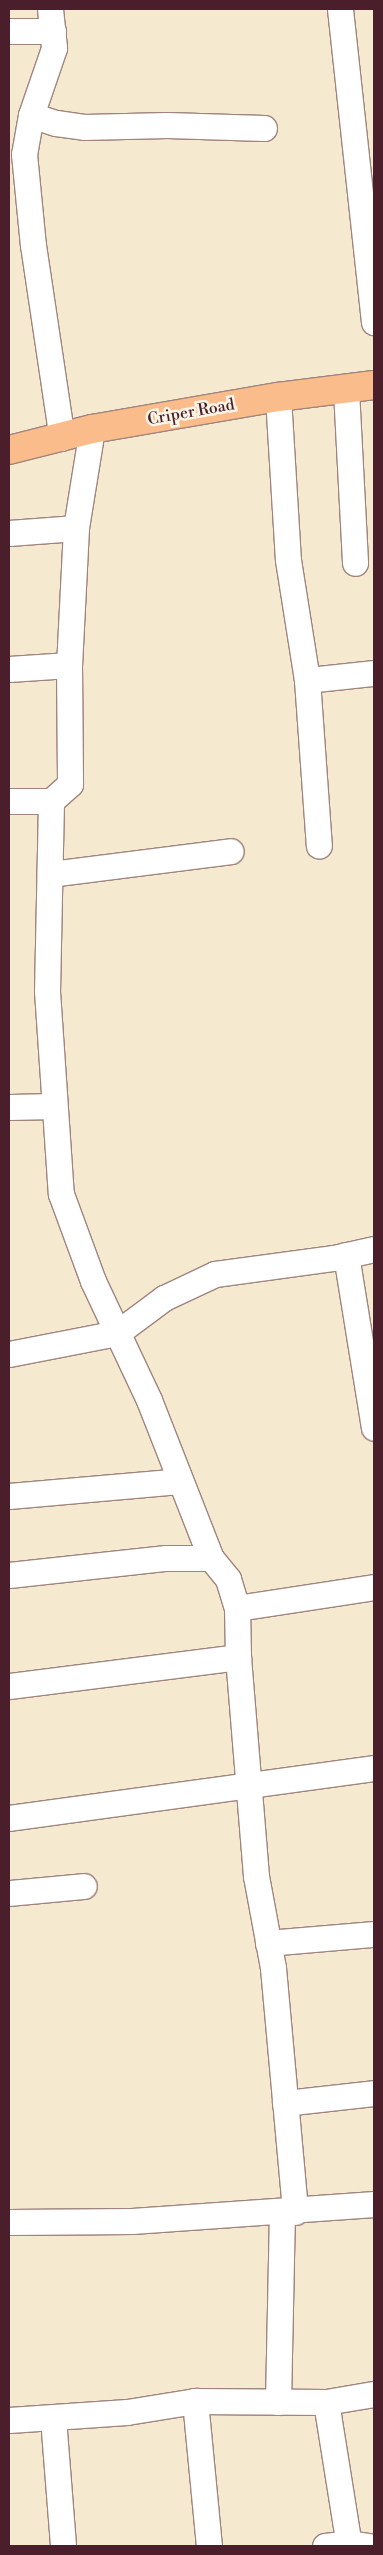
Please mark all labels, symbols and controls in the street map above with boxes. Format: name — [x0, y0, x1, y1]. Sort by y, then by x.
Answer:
street label: Criper Road — [146, 395, 236, 429]

